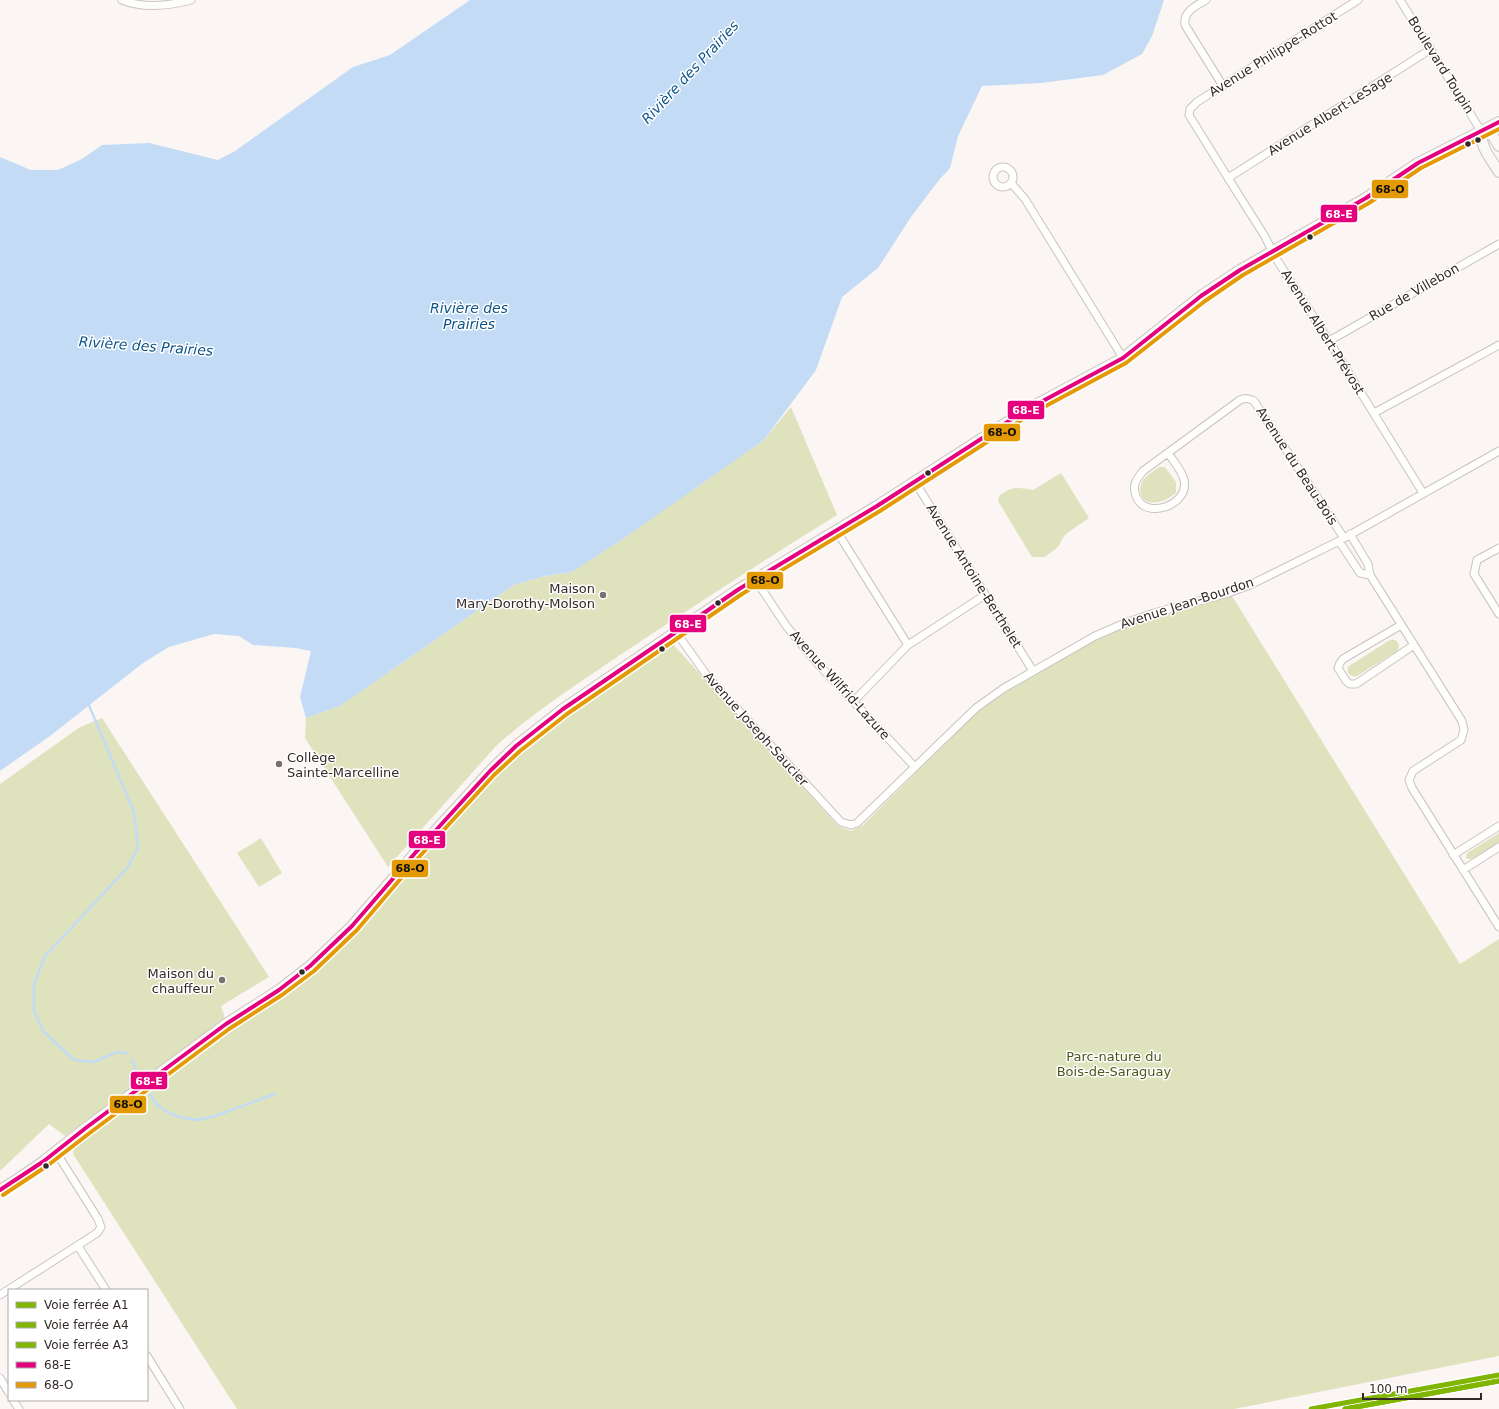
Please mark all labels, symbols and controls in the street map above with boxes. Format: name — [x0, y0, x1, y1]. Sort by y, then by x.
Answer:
street label: Avenue Philippe-Rottot — [1206, 8, 1340, 100]
street label: Boulevard Toupin — [1405, 14, 1477, 116]
water label: Rivière des Prairies — [638, 17, 742, 127]
street label: Avenue Albert-LeSage — [1265, 70, 1395, 158]
unlabelled marker — [1473, 135, 1483, 145]
unlabelled marker — [1463, 139, 1473, 149]
line badge: 68-O — [1371, 179, 1409, 199]
text: 68-O — [1375, 183, 1405, 196]
line badge: 68-E — [1320, 204, 1358, 223]
text: 68-E — [1325, 208, 1353, 221]
unlabelled marker — [1305, 232, 1315, 242]
street label: Rue de Villebon — [1366, 260, 1462, 324]
street label: Avenue Albert-Prévost — [1278, 267, 1368, 397]
water label: Rivière des Prairies — [430, 300, 508, 332]
water label: Rivière des Prairies — [78, 333, 214, 359]
line badge: 68-E — [1007, 400, 1045, 420]
text: 68-E — [1012, 404, 1040, 417]
street label: Avenue du Beau-Bois — [1253, 404, 1341, 528]
line badge: 68-O — [983, 423, 1021, 442]
text: 68-O — [987, 426, 1017, 439]
unlabelled marker — [923, 468, 933, 478]
street label: Avenue Antoine-Berthelet — [923, 501, 1025, 651]
line badge: 68-O — [746, 571, 784, 590]
text: 68-O — [750, 574, 780, 587]
street label: Avenue Jean-Bourdon — [1118, 574, 1256, 632]
place label: Maison Mary-Dorothy-Molson — [456, 581, 595, 611]
marker: Maison Mary-Dorothy-Molson — [598, 590, 608, 600]
unlabelled marker — [713, 598, 723, 608]
line badge: 68-E — [669, 614, 707, 633]
text: 68-E — [674, 618, 702, 631]
street label: Avenue Wilfrid-Lazure — [787, 627, 893, 743]
unlabelled marker — [657, 644, 667, 654]
street label: Avenue Joseph-Saucier — [701, 669, 812, 790]
place label: Collège Sainte-Marcelline — [287, 750, 399, 780]
marker: Collège Sainte-Marcelline — [274, 759, 284, 769]
line badge: 68-E — [408, 830, 446, 849]
text: 68-E — [413, 834, 441, 847]
line badge: 68-O — [391, 859, 429, 878]
text: 68-O — [395, 862, 425, 875]
place label: Maison du chauffeur — [148, 966, 215, 996]
unlabelled marker — [297, 967, 307, 977]
marker: Maison du chauffeur — [217, 975, 227, 985]
park label: Parc-nature du Bois-de-Saraguay — [1057, 1049, 1172, 1079]
line badge: 68-E — [130, 1071, 168, 1090]
text: 68-E — [135, 1075, 163, 1088]
line badge: 68-O — [109, 1095, 147, 1114]
text: 68-O — [113, 1098, 143, 1111]
unlabelled marker — [41, 1161, 51, 1171]
legend — [8, 1289, 148, 1401]
text: Voie ferrée A1 — [44, 1298, 129, 1312]
text: Voie ferrée A4 — [44, 1318, 129, 1332]
text: Voie ferrée A3 — [44, 1338, 129, 1352]
text: 68-E — [44, 1358, 71, 1372]
scale bar — [1363, 1375, 1481, 1401]
text: 68-O — [44, 1378, 73, 1392]
text: 100 m — [1369, 1382, 1407, 1396]

